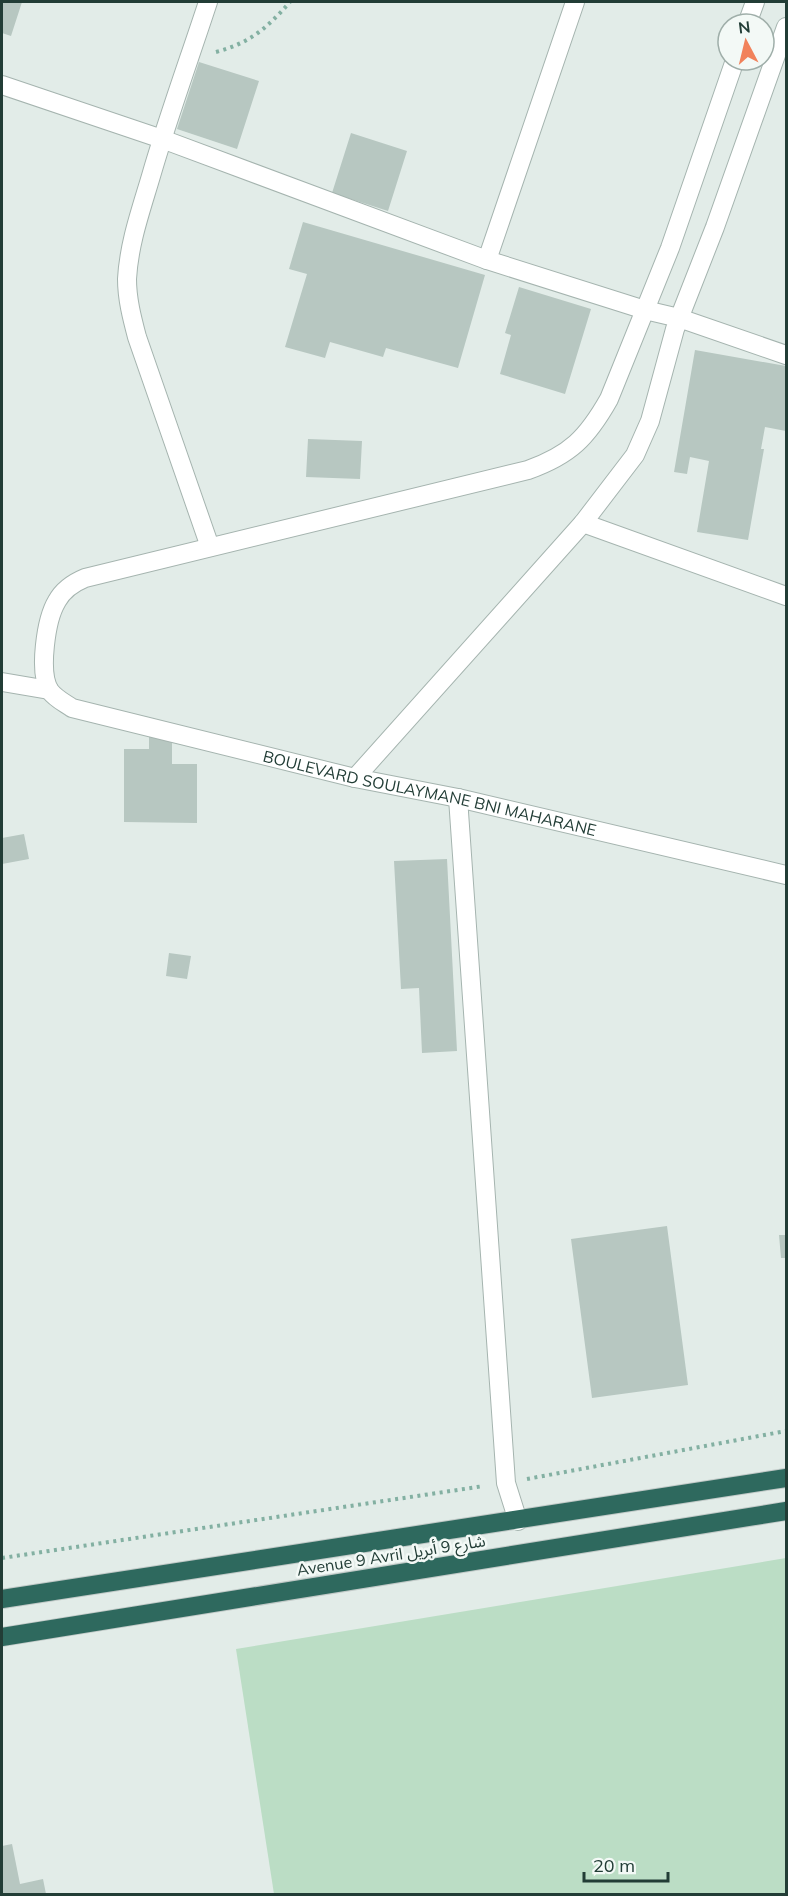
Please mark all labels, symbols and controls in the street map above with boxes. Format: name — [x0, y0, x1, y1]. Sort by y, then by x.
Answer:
north arrow — [716, 12, 776, 72]
text: N — [737, 16, 751, 38]
street label: BOULEVARD SOULAYMANE BNI MAHARANE — [261, 746, 598, 840]
street label: Avenue 9 Avril شارع 9 أبريل — [295, 1530, 487, 1583]
scale bar — [584, 1845, 668, 1883]
text: 20 m — [593, 1854, 635, 1877]

